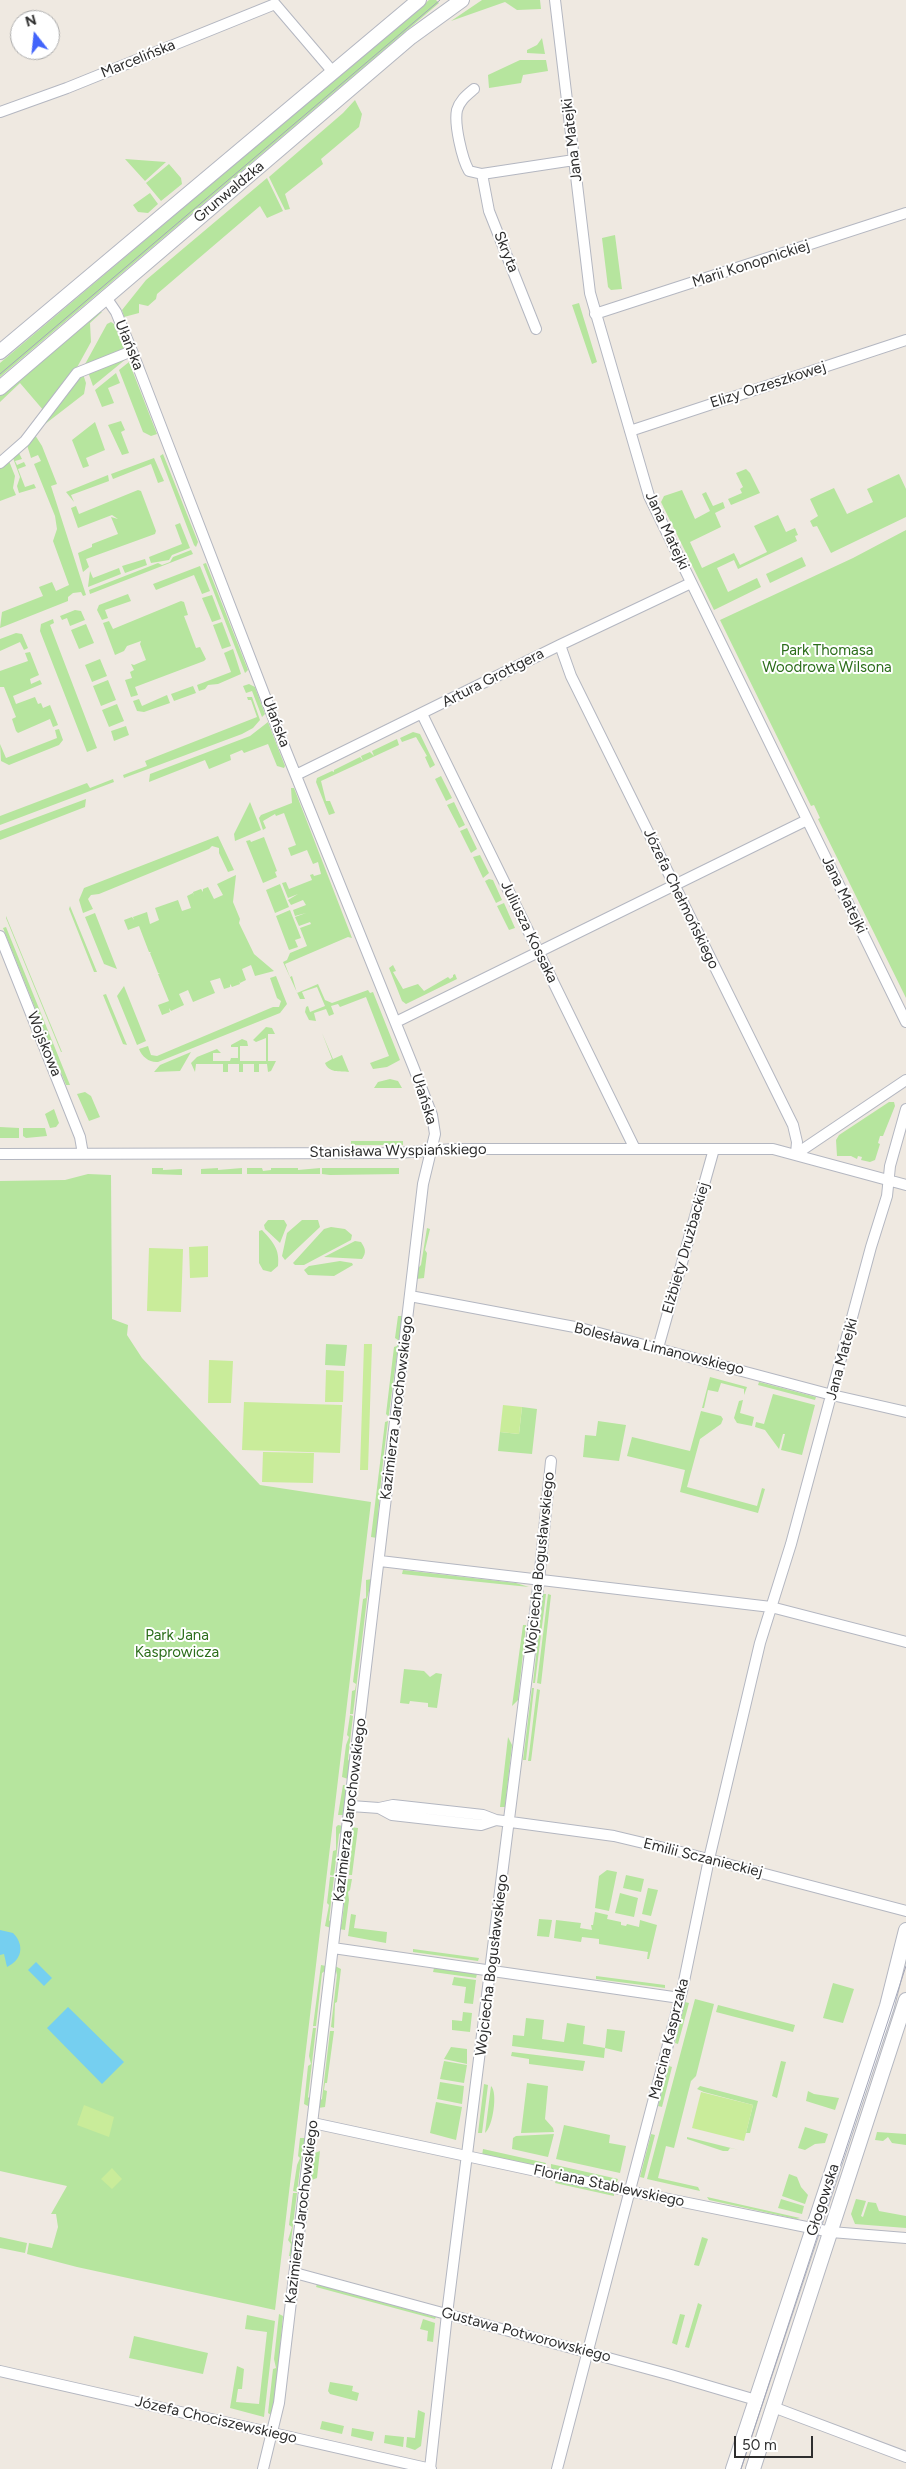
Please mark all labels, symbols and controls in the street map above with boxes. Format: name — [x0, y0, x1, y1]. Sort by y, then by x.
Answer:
north arrow — [10, 10, 60, 60]
text: N — [23, 11, 39, 31]
street label: Marcelińska — [98, 36, 178, 82]
street label: Jana Matejki — [558, 97, 586, 183]
street label: Grunwaldzka — [190, 157, 268, 227]
street label: Skryta — [490, 229, 522, 275]
street label: Marii Konopnickiej — [690, 236, 812, 292]
street label: Ułańska — [111, 317, 147, 373]
street label: Elizy Orzeszkowej — [708, 358, 828, 412]
street label: Jana Matejki — [641, 489, 693, 573]
park label: Park Thomasa Woodrowa Wilsona — [762, 642, 892, 677]
street label: Artura Grottgera — [439, 645, 547, 711]
street label: Ułańska — [258, 694, 294, 750]
street label: Józefa Chełmońskiego — [639, 826, 723, 972]
street label: Jana Matejki — [817, 853, 871, 937]
street label: Juliusza Kossaka — [497, 878, 561, 986]
street label: Wojskowa — [23, 1009, 65, 1079]
street label: Ułańska — [407, 1071, 441, 1127]
street label: Stanisława Wyspiańskiego — [309, 1140, 487, 1162]
street label: Elżbiety Drużbackiej — [659, 1180, 713, 1316]
street label: Kazimierza Jarochowskiego — [377, 1315, 417, 1501]
street label: Jana Matejki — [822, 1316, 862, 1402]
street label: Bolesława Limanowskiego — [572, 1319, 746, 1379]
street label: Wojciecha Bogusławskiego — [521, 1471, 559, 1655]
park label: Park Jana Kasprowicza — [135, 1627, 219, 1662]
street label: Kazimierza Jarochowskiego — [330, 1717, 370, 1903]
street label: Emilii Sczanieckiej — [641, 1834, 765, 1882]
street label: Wojciecha Bogusławskiego — [472, 1873, 512, 2057]
street label: Marcina Kasprzaka — [645, 1977, 693, 2101]
street label: Kazimierza Jarochowskiego — [282, 2119, 322, 2305]
street label: Floriana Stablewskiego — [532, 2161, 686, 2211]
street label: Głogowska — [803, 2161, 843, 2239]
street label: Gustawa Potworowskiego — [439, 2304, 613, 2366]
street label: Józefa Chociszewskiego — [133, 2393, 299, 2447]
scale bar — [736, 2426, 815, 2458]
text: 50 m — [742, 2436, 777, 2454]

